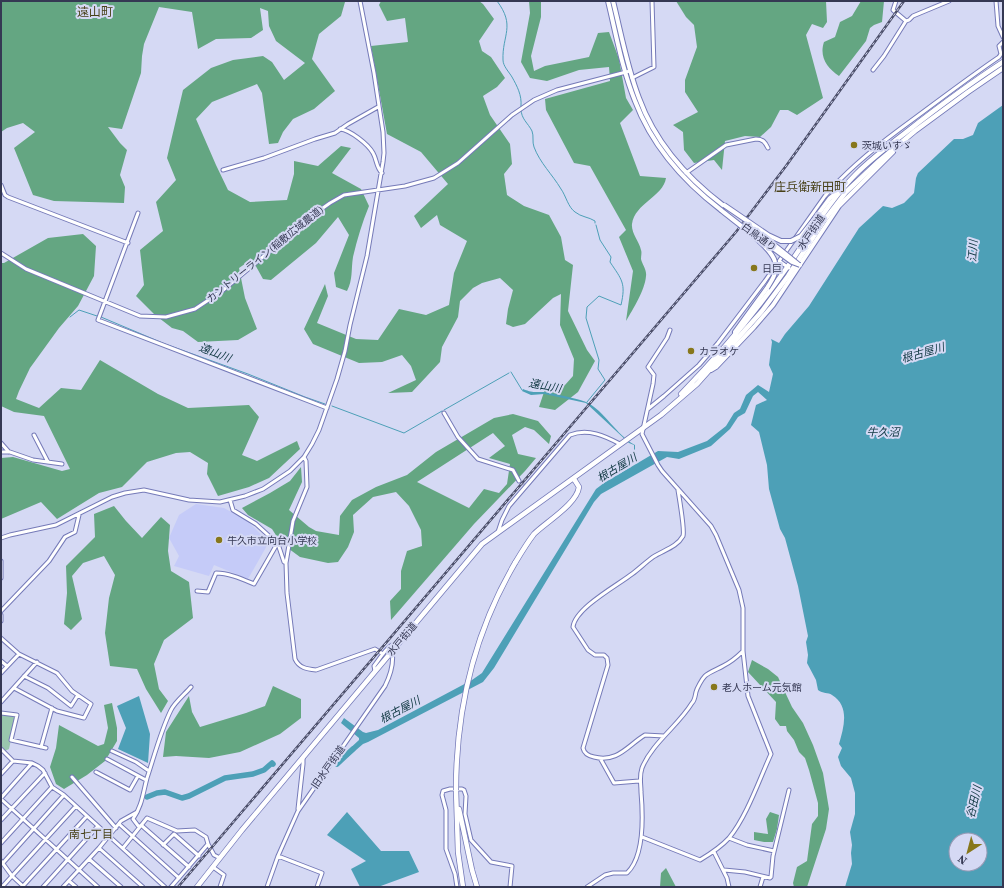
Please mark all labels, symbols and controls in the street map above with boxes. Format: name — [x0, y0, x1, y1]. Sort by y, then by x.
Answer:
district label: 遠山町 — [77, 4, 113, 20]
place label: 茨城いすゞ — [862, 139, 912, 152]
marker: 茨城いすゞ — [849, 140, 859, 150]
district label: 庄兵衛新田町 — [774, 179, 846, 195]
street label: カントリーライン(稲敷広域農道) — [204, 203, 326, 305]
street label: 水戸街道 — [794, 212, 828, 252]
street label: 白鳥通り — [739, 220, 779, 254]
water label: 江川 — [965, 239, 981, 262]
place label: 日巨 — [762, 262, 782, 275]
marker: 日巨 — [749, 263, 759, 273]
water label: 根古屋川 — [900, 339, 947, 366]
water label: 遠山川 — [197, 340, 234, 366]
place label: カラオケ — [699, 345, 739, 358]
marker: カラオケ — [686, 346, 696, 356]
water label: 遠山川 — [527, 376, 564, 396]
water label: 牛久沼 — [867, 425, 901, 440]
water label: 根古屋川 — [594, 450, 641, 486]
place label: 牛久市立向台小学校 — [227, 534, 317, 547]
marker: 牛久市立向台小学校 — [214, 535, 224, 545]
street label: 水戸街道 — [384, 620, 420, 658]
place label: 老人ホーム元気館 — [722, 681, 802, 694]
marker: 老人ホーム元気館 — [709, 682, 719, 692]
water label: 根古屋川 — [377, 693, 424, 727]
street label: 旧水戸街道 — [308, 743, 348, 791]
water label: 谷田川 — [963, 783, 985, 820]
district label: 南七丁目 — [69, 827, 113, 842]
north arrow — [948, 832, 988, 872]
text: N — [955, 851, 970, 868]

